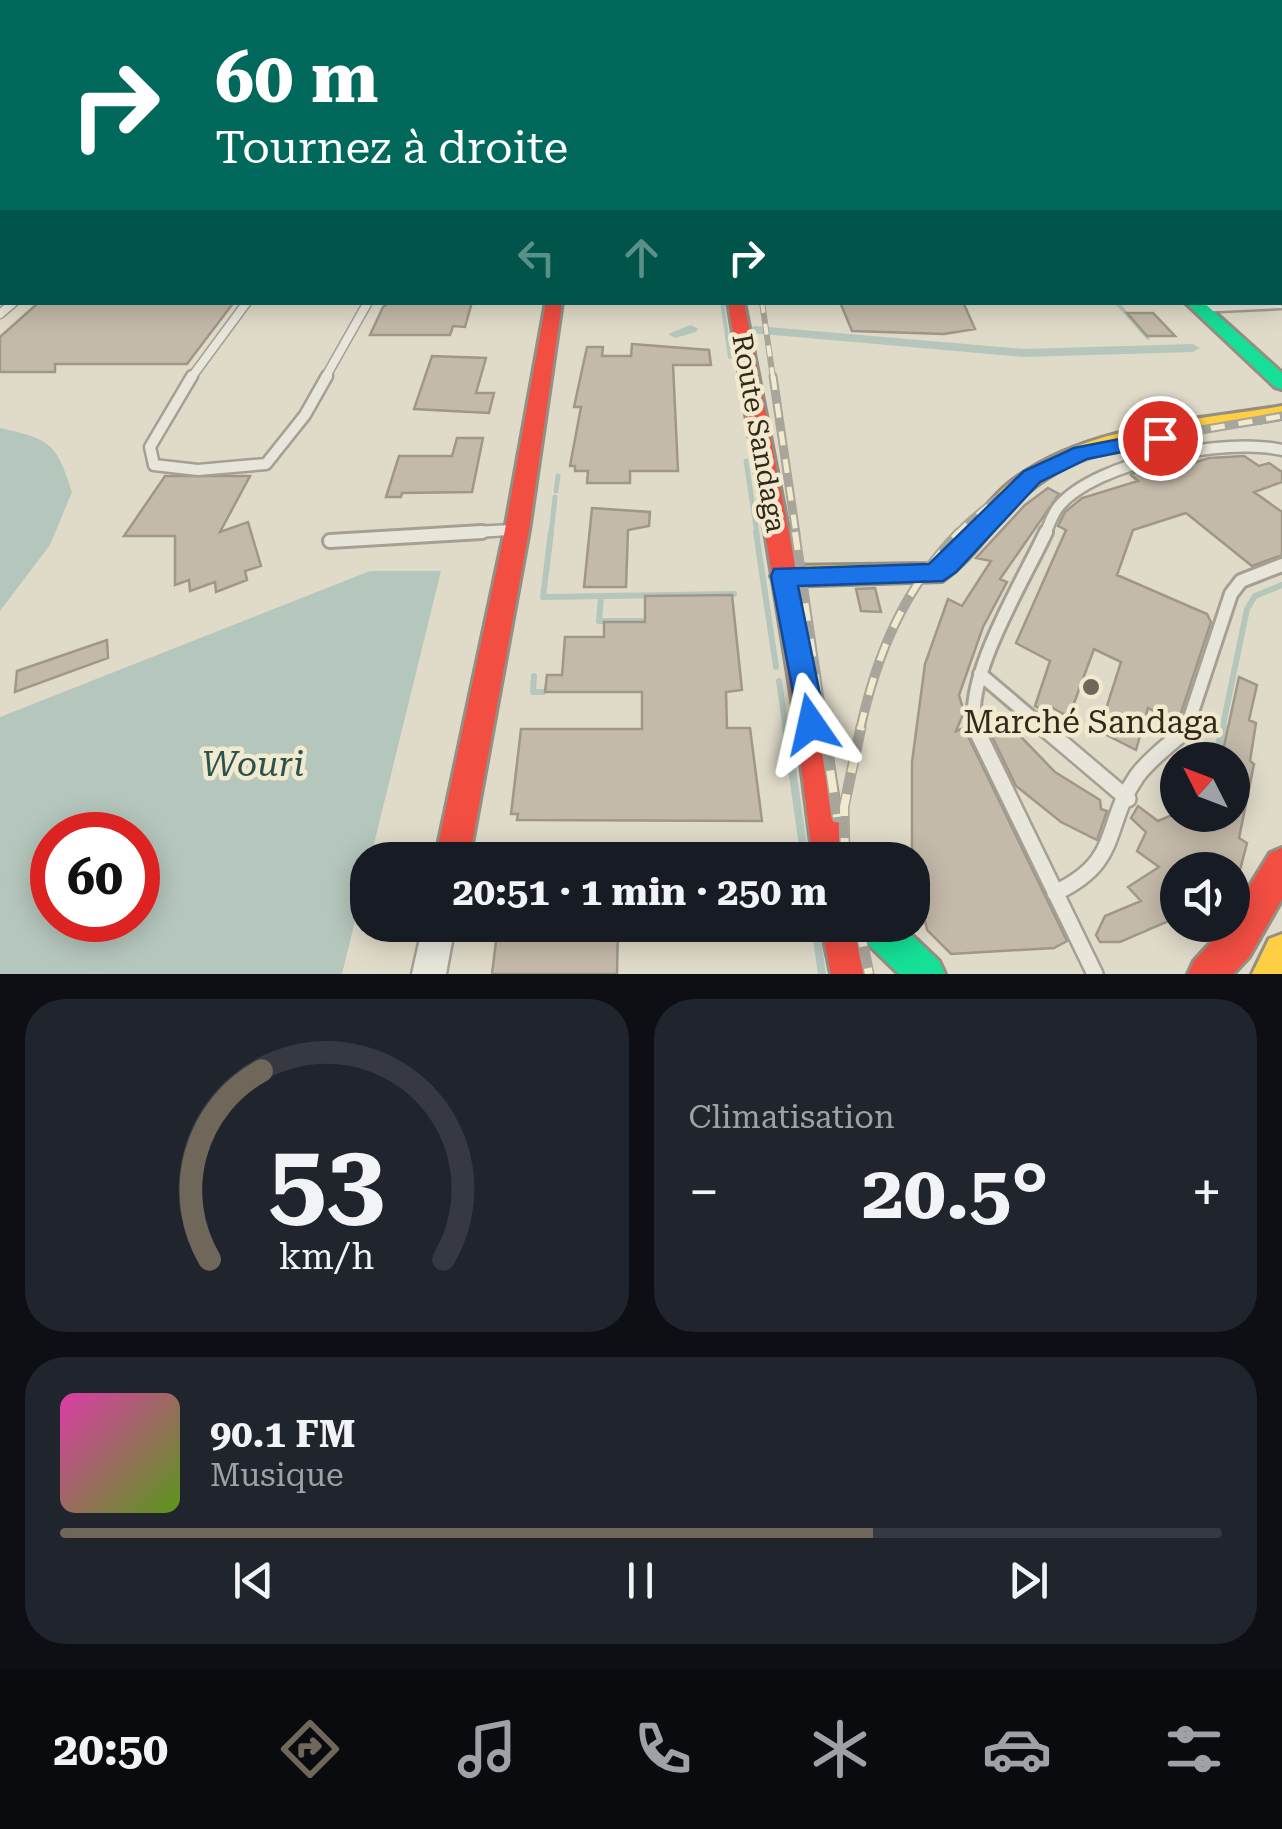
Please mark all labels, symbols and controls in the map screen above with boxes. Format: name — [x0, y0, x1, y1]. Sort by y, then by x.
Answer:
text: 60 m — [215, 37, 379, 119]
icon: right — [50, 40, 180, 170]
text: Tournez à droite — [215, 121, 568, 174]
icon: left — [509, 230, 564, 285]
icon: ahead — [614, 230, 669, 285]
icon: right — [719, 230, 774, 285]
street label: Route Sandaga — [725, 331, 793, 535]
pin — [1118, 396, 1203, 481]
icon: arrive — [1133, 411, 1188, 466]
position arrow — [759, 672, 863, 776]
marker: Marché Sandaga — [1080, 676, 1102, 698]
place label: Marché Sandaga — [963, 703, 1219, 741]
north arrow — [1160, 742, 1250, 832]
map controls — [1160, 742, 1250, 942]
water label: Wouri — [202, 744, 304, 785]
speed limit sign: 60 — [30, 812, 160, 942]
button: sound — [1160, 852, 1250, 942]
text: 20:51 · 1 min · 250 m — [453, 870, 827, 914]
text: Climatisation — [689, 1098, 895, 1136]
text: 53 — [269, 1121, 385, 1242]
text: 20.5° — [862, 1148, 1049, 1236]
text: − — [689, 1160, 719, 1224]
text: + — [1191, 1160, 1222, 1224]
text: km/h — [279, 1236, 375, 1278]
text: 90.1 FM — [210, 1412, 356, 1456]
text: Musique — [210, 1456, 344, 1494]
icon: previous — [226, 1553, 281, 1608]
icon: pause — [613, 1553, 668, 1608]
icon: next — [1001, 1553, 1056, 1608]
icon: directions — [275, 1714, 345, 1784]
icon: music — [452, 1714, 522, 1784]
icon: phone — [628, 1714, 698, 1784]
icon: climate — [805, 1714, 875, 1784]
icon: car — [982, 1714, 1052, 1784]
icon: filters — [1159, 1714, 1229, 1784]
text: 20:50 — [53, 1723, 168, 1776]

